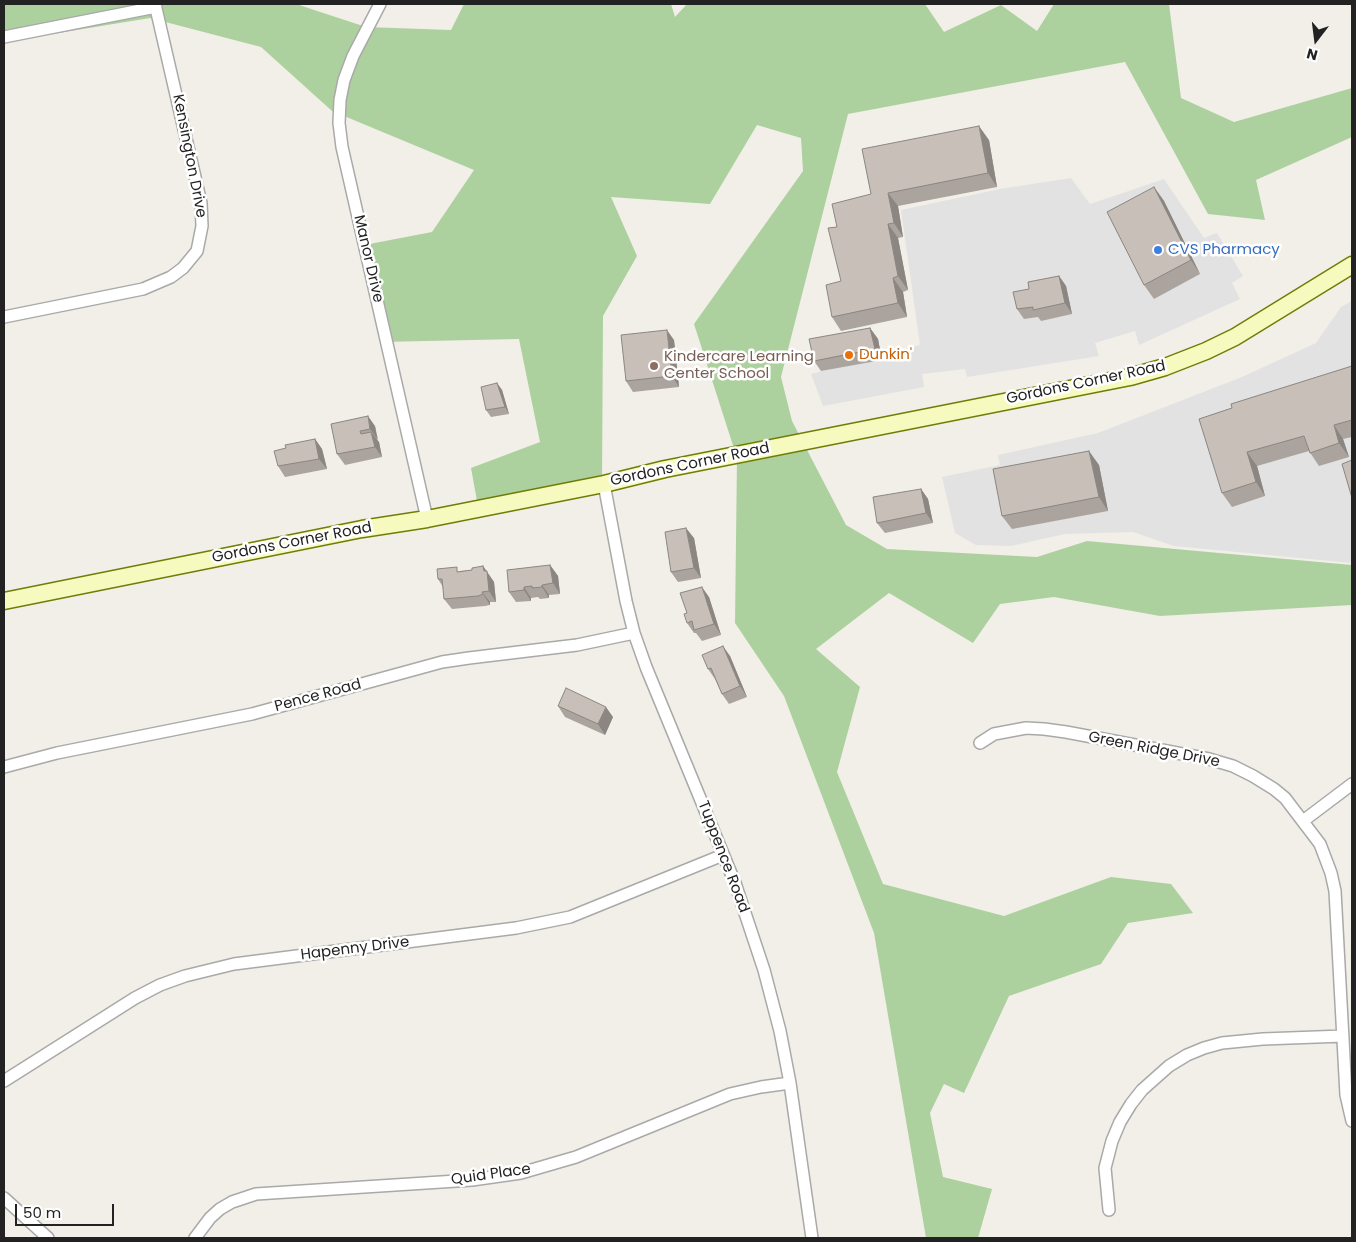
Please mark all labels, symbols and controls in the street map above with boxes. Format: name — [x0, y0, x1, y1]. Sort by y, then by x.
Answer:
north arrow — [1291, 15, 1341, 65]
text: N — [1304, 43, 1320, 66]
street label: Kensington Drive — [168, 93, 210, 219]
street label: Manor Drive — [349, 213, 387, 305]
place label: CVS Pharmacy — [1168, 241, 1280, 259]
marker: CVS Pharmacy — [1152, 244, 1164, 256]
place label: Dunkin' — [859, 346, 912, 364]
place label: Kindercare Learning Center School — [664, 348, 814, 383]
marker: Dunkin' — [843, 349, 855, 361]
street label: Gordons Corner Road — [1005, 357, 1167, 409]
marker: Kindercare Learning Center School — [648, 360, 660, 372]
street label: Gordons Corner Road — [609, 439, 771, 491]
street label: Gordons Corner Road — [211, 519, 373, 567]
street label: Pence Road — [273, 676, 363, 716]
street label: Green Ridge Drive — [1087, 728, 1221, 772]
street label: Tuppence Road — [693, 799, 753, 915]
street label: Hapenny Drive — [300, 933, 410, 965]
street label: Quid Place — [450, 1161, 532, 1189]
scale bar — [18, 1194, 116, 1226]
text: 50 m — [23, 1202, 61, 1223]

